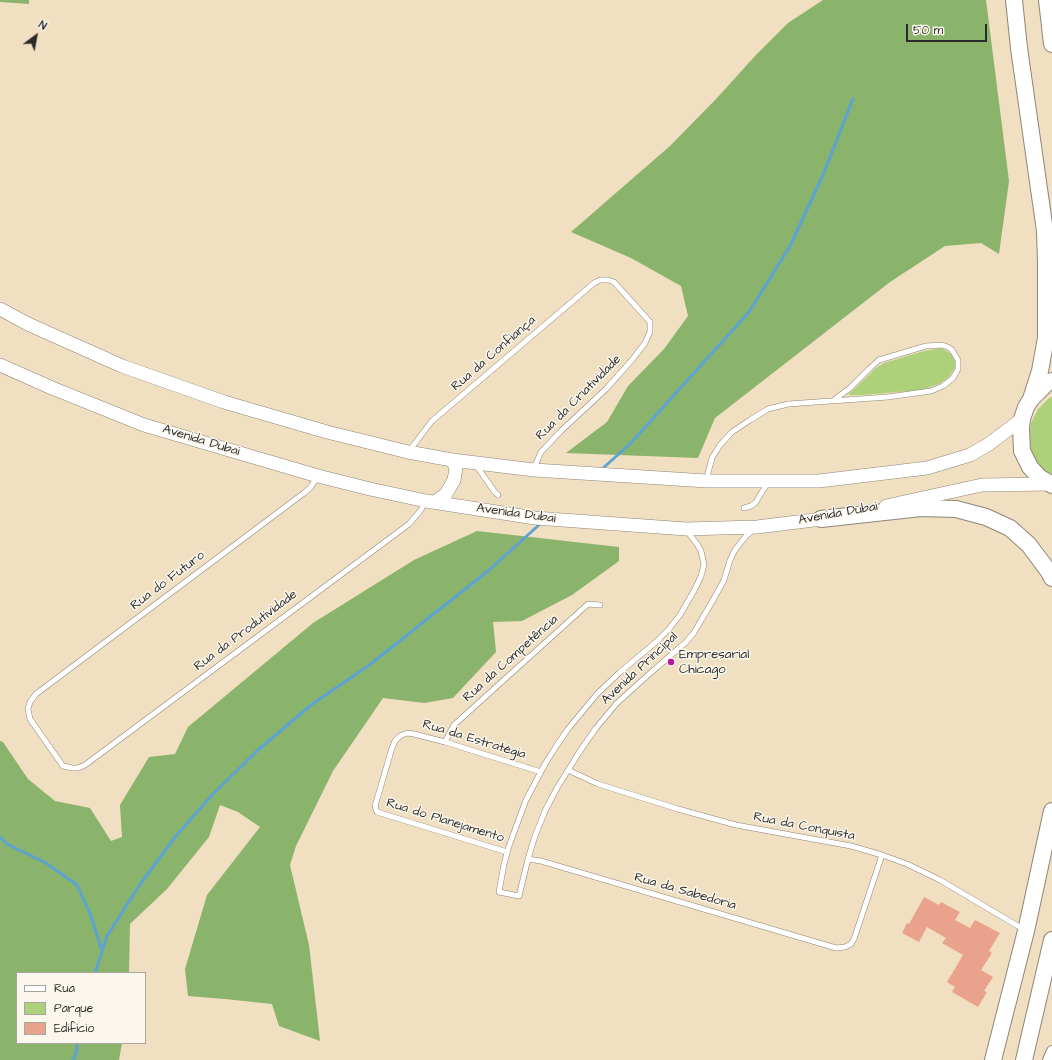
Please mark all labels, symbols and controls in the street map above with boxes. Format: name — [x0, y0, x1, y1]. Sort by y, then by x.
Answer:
north arrow — [16, 16, 56, 56]
scale bar — [908, 16, 989, 42]
text: N — [36, 17, 50, 34]
text: 50 m — [913, 22, 943, 39]
street label: Rua da Confiança — [449, 313, 539, 395]
street label: Rua da Criatividade — [533, 352, 625, 444]
street label: Avenida Dubai — [160, 422, 242, 460]
street label: Avenida Dubai — [797, 499, 879, 529]
street label: Avenida Dubai — [475, 501, 557, 527]
street label: Rua do Futuro — [128, 548, 208, 614]
street label: Rua da Produtividade — [191, 587, 301, 675]
street label: Rua da Competência — [460, 612, 562, 706]
street label: Avenida Principal — [598, 630, 682, 708]
place label: Empresarial Chicago — [679, 647, 749, 678]
marker: Empresarial Chicago — [666, 657, 676, 667]
street label: Rua da Estratégia — [421, 717, 527, 763]
street label: Rua do Planejamento — [384, 796, 506, 846]
street label: Rua da Conquista — [752, 810, 856, 844]
street label: Rua da Sabedoria — [632, 870, 738, 914]
legend — [16, 972, 146, 1044]
text: Rua — [54, 980, 75, 997]
text: Parque — [54, 1000, 93, 1017]
text: Edifício — [54, 1020, 94, 1037]

